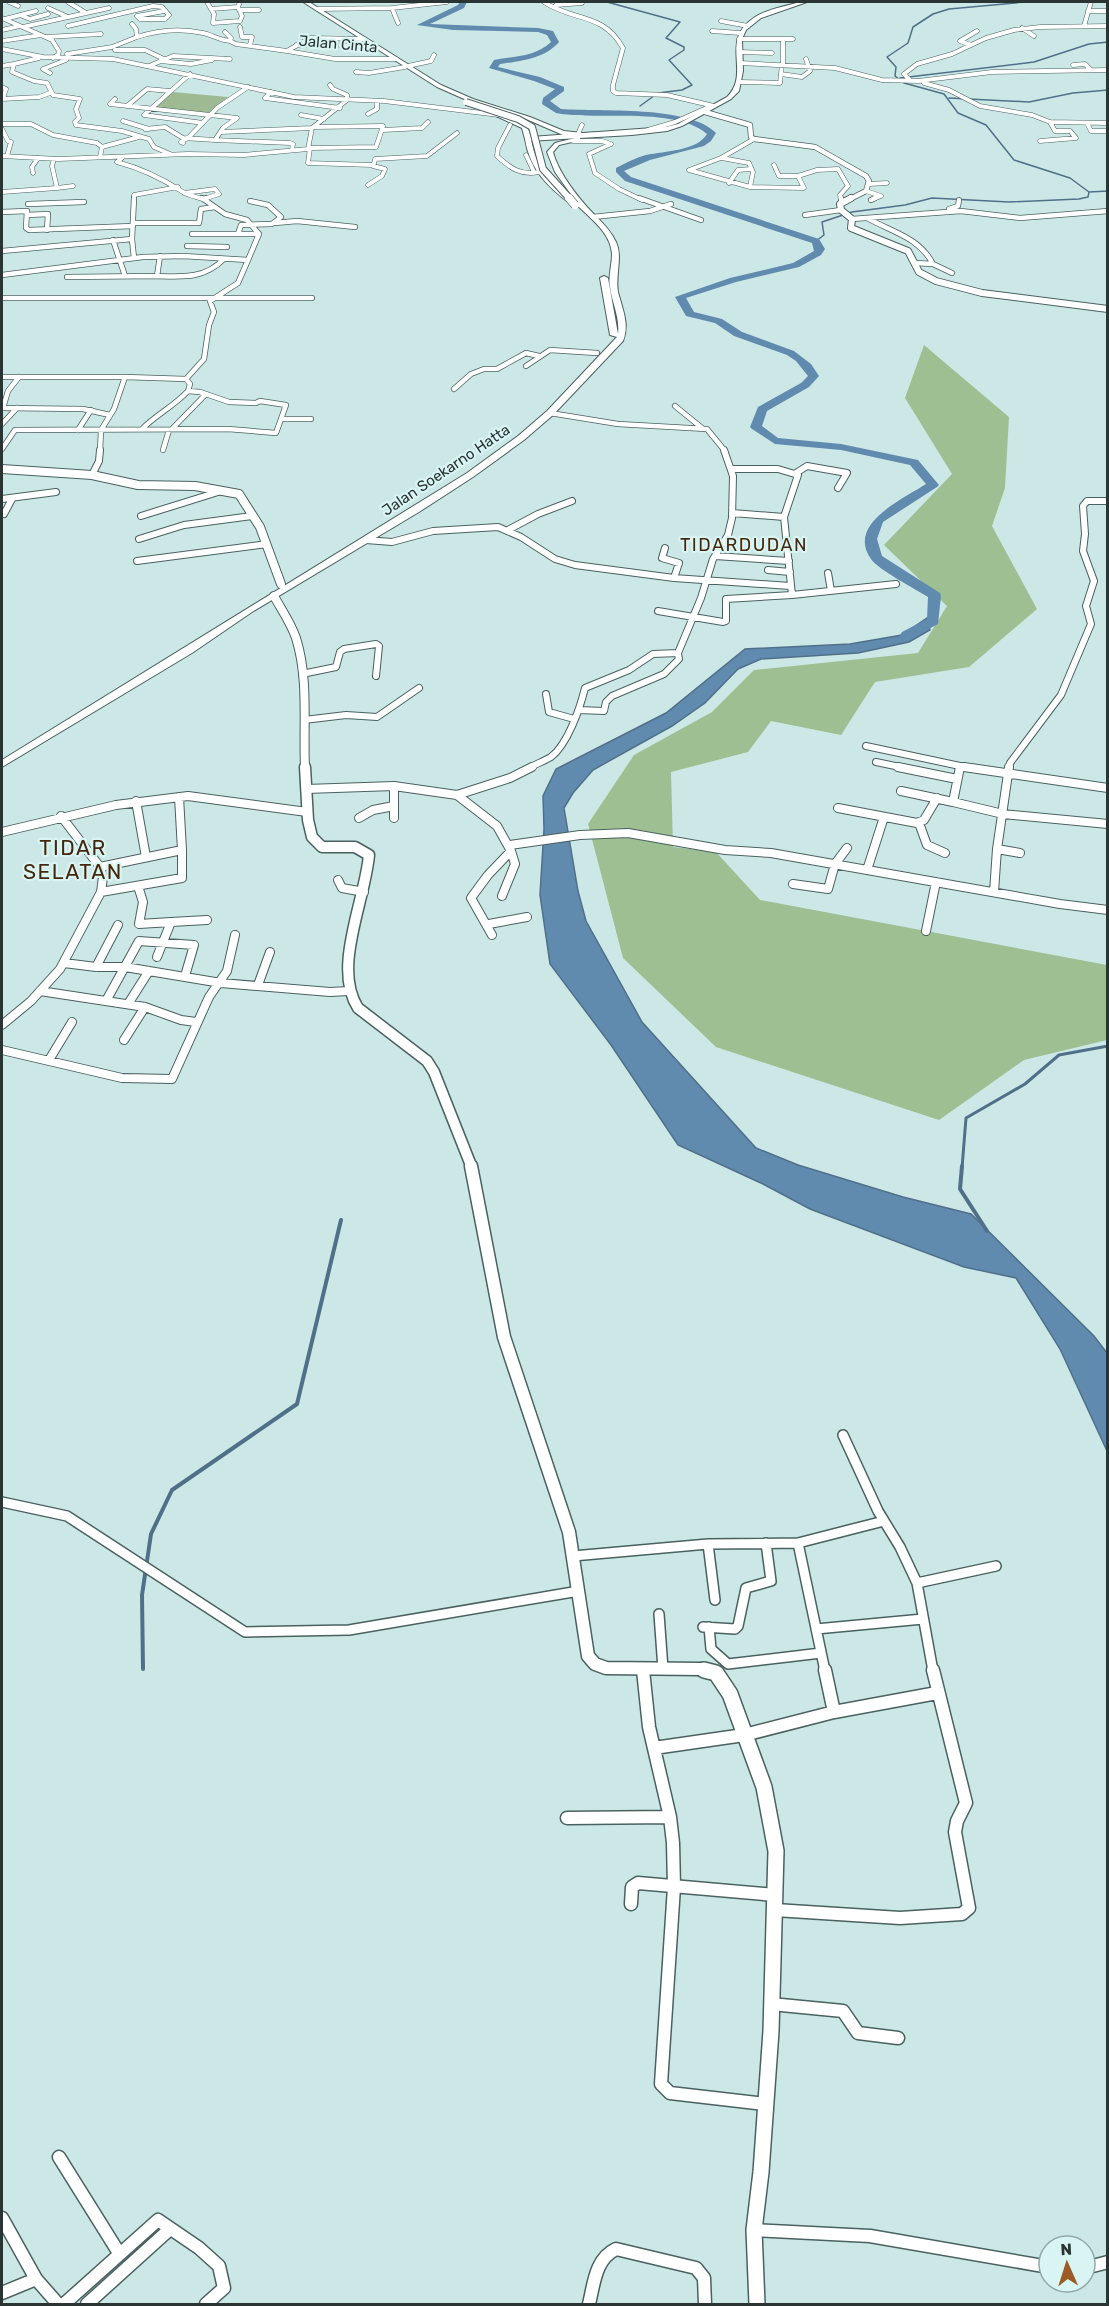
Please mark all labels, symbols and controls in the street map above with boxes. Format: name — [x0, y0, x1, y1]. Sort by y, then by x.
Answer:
street label: Jalan Cinta — [298, 32, 378, 56]
street label: Jalan Soekarno Hatta — [379, 420, 513, 520]
district label: TIDARDUDAN — [680, 534, 808, 556]
district label: TIDAR SELATAN — [23, 835, 123, 884]
north arrow — [1037, 2234, 1097, 2294]
text: N — [1060, 2240, 1072, 2259]

